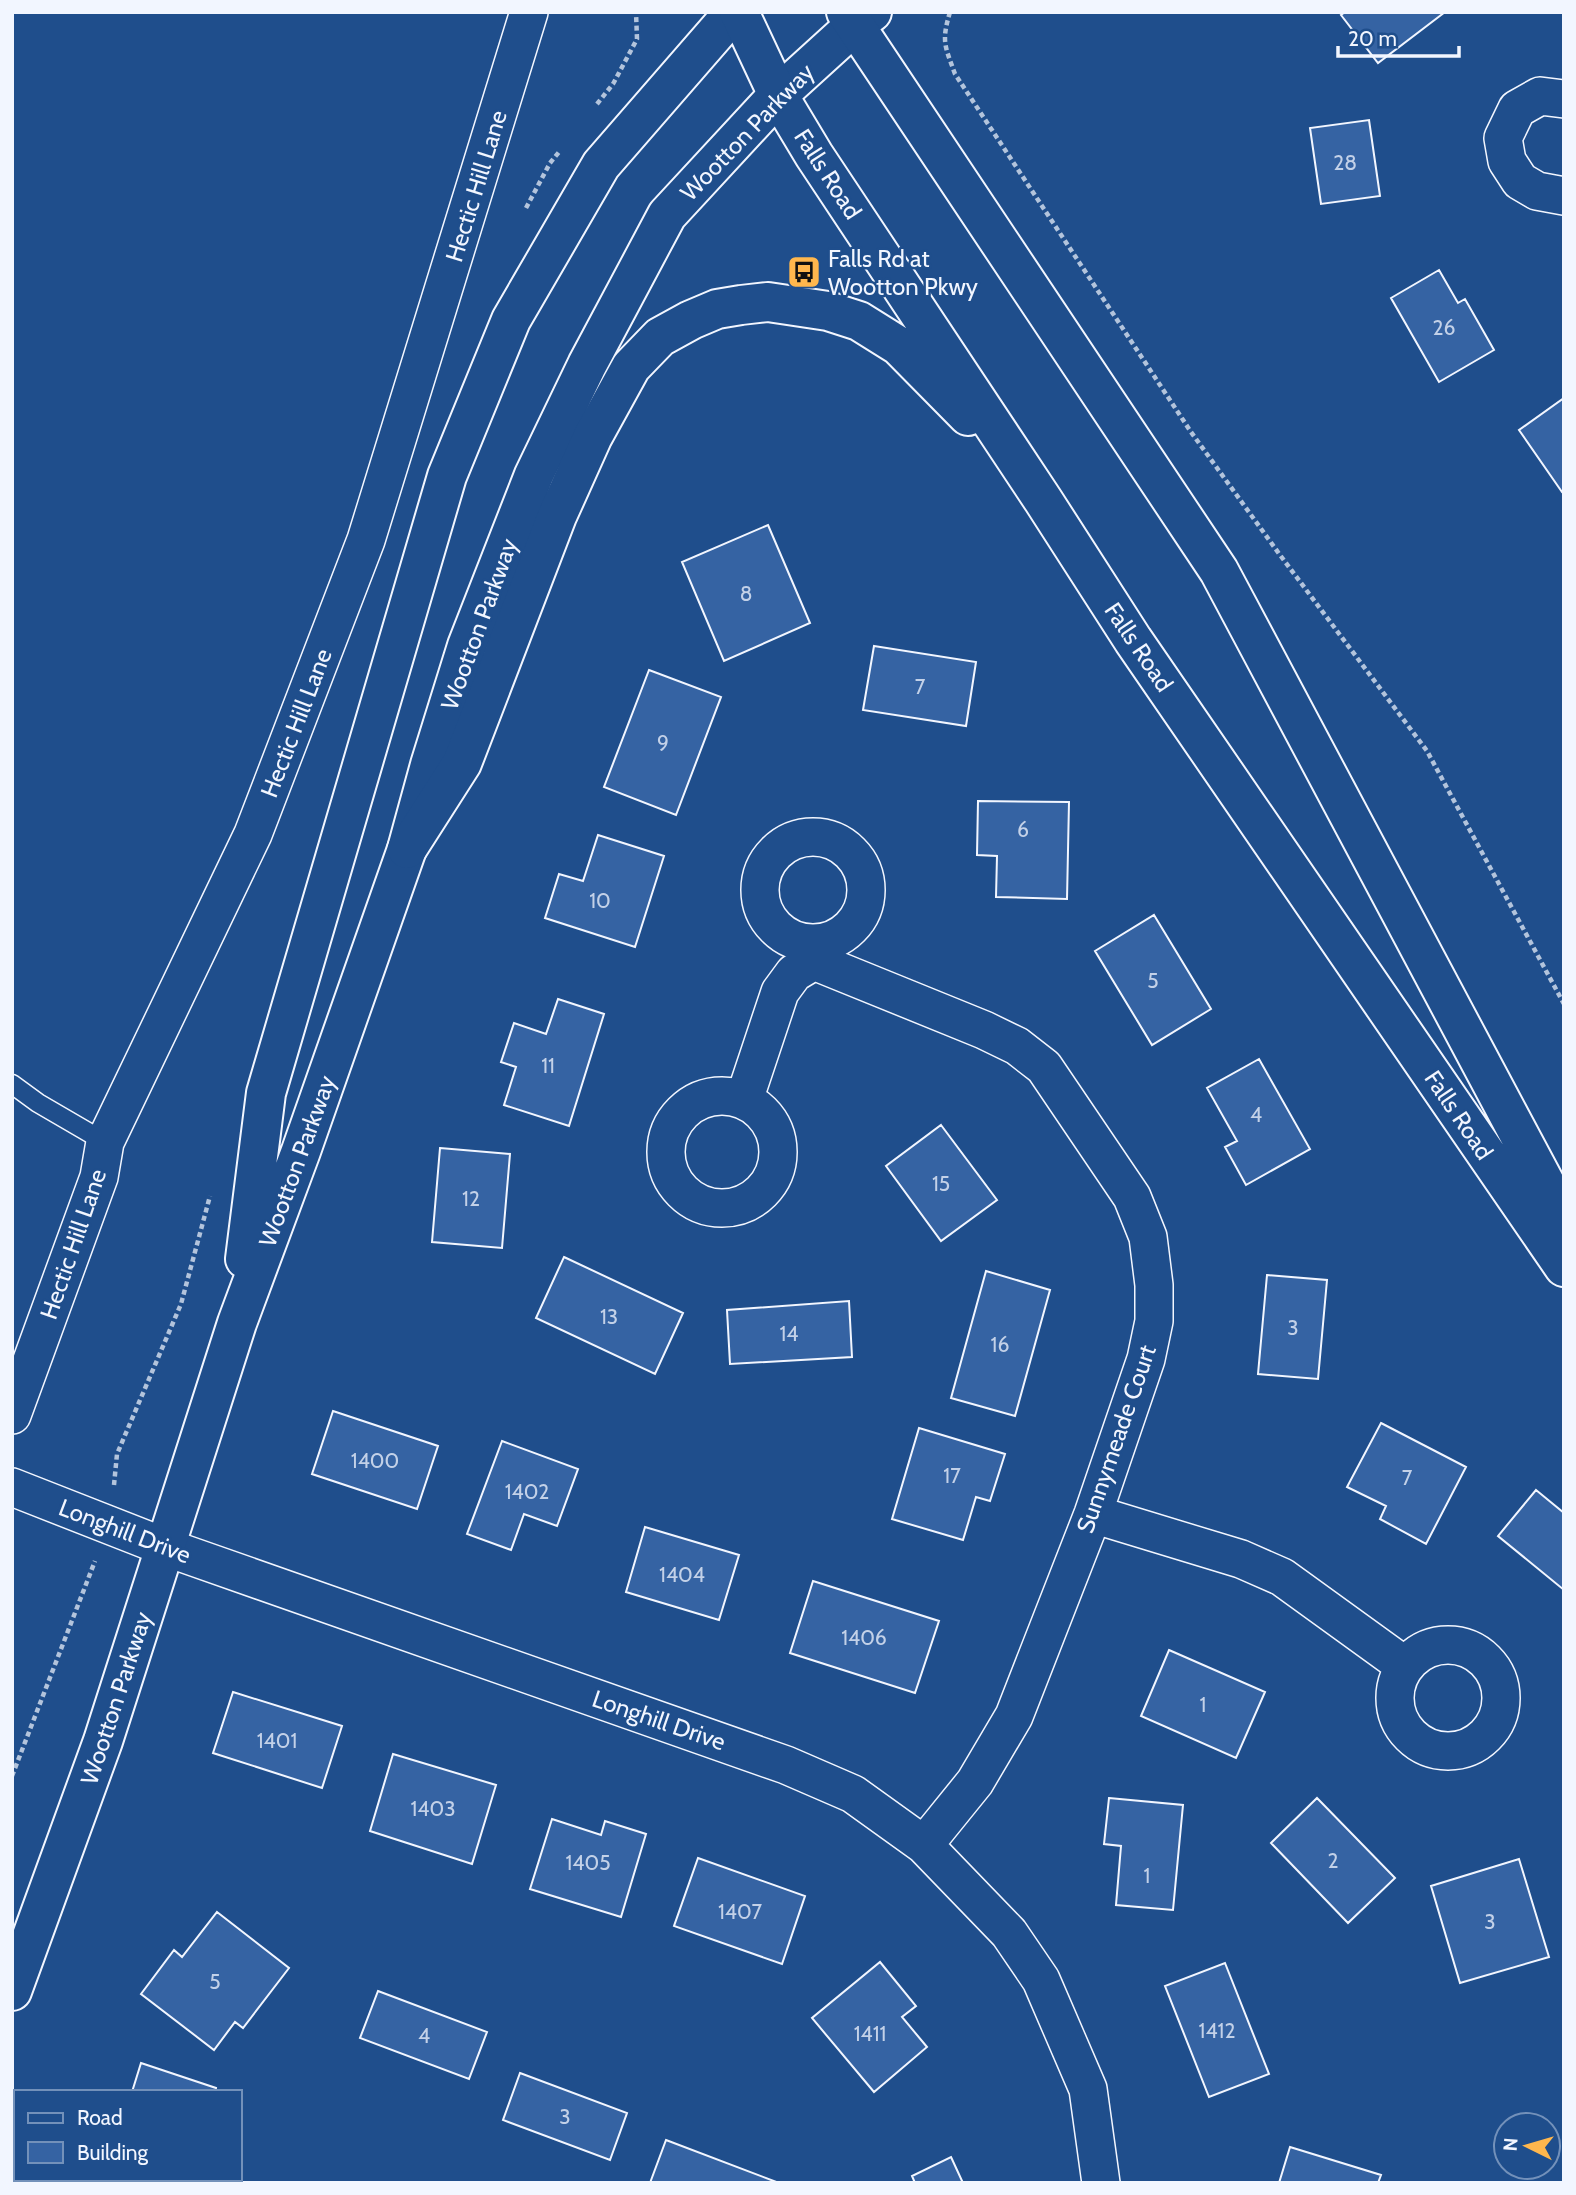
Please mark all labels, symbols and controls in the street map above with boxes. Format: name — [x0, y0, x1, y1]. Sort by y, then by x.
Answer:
scale bar — [1338, 14, 1459, 58]
text: 20 m — [1348, 26, 1397, 51]
street label: Wootton Parkway — [674, 57, 820, 207]
street label: Hectic Hill Lane — [439, 107, 513, 265]
street label: Falls Road — [788, 124, 868, 224]
house number: 28 — [1333, 150, 1357, 175]
place label: Falls Rd at Wootton Pkwy — [828, 244, 978, 301]
bus stop icon: Falls Rd at Wootton Pkwy — [785, 253, 823, 291]
house number: 26 — [1433, 315, 1456, 340]
street label: Wootton Parkway — [435, 535, 523, 713]
house number: 8 — [740, 581, 752, 606]
street label: Falls Road — [1099, 597, 1179, 697]
street label: Hectic Hill Lane — [254, 644, 338, 802]
house number: 7 — [915, 674, 926, 699]
house number: 9 — [657, 730, 669, 755]
house number: 6 — [1017, 817, 1029, 842]
house number: 10 — [589, 888, 611, 913]
house number: 5 — [1147, 968, 1159, 993]
house number: 11 — [541, 1053, 555, 1078]
street label: Falls Road — [1419, 1065, 1499, 1165]
street label: Wootton Parkway — [253, 1072, 341, 1250]
house number: 4 — [1250, 1102, 1262, 1127]
street label: Hectic Hill Lane — [34, 1165, 112, 1323]
house number: 15 — [932, 1171, 950, 1196]
house number: 12 — [462, 1186, 480, 1211]
house number: 13 — [600, 1304, 618, 1329]
house number: 3 — [1287, 1315, 1299, 1340]
house number: 14 — [780, 1321, 798, 1346]
house number: 16 — [991, 1332, 1009, 1357]
street label: Sunnymeade Court — [1070, 1341, 1162, 1537]
house number: 1400 — [351, 1448, 399, 1473]
house number: 17 — [943, 1463, 961, 1488]
house number: 7 — [1402, 1465, 1413, 1490]
house number: 1402 — [505, 1479, 549, 1504]
street label: Longhill Drive — [55, 1493, 195, 1569]
house number: 1404 — [659, 1562, 705, 1587]
street label: Wootton Parkway — [74, 1608, 158, 1788]
house number: 1406 — [841, 1625, 887, 1650]
street label: Longhill Drive — [589, 1684, 729, 1756]
house number: 1 — [1200, 1692, 1206, 1717]
house number: 1401 — [257, 1728, 297, 1753]
house number: 1403 — [410, 1796, 456, 1821]
house number: 2 — [1327, 1848, 1339, 1873]
house number: 1405 — [565, 1850, 611, 1875]
house number: 1 — [1144, 1863, 1150, 1888]
house number: 1407 — [718, 1899, 762, 1924]
house number: 3 — [1484, 1909, 1496, 1934]
house number: 5 — [209, 1969, 221, 1994]
house number: 1412 — [1199, 2018, 1235, 2043]
house number: 1411 — [854, 2021, 886, 2046]
house number: 4 — [418, 2023, 430, 2048]
legend — [14, 2090, 242, 2181]
house number: 3 — [559, 2104, 571, 2129]
text: Road — [77, 2105, 123, 2130]
north arrow — [1492, 2111, 1562, 2181]
text: N — [1499, 2137, 1523, 2152]
text: Building — [77, 2140, 149, 2165]

